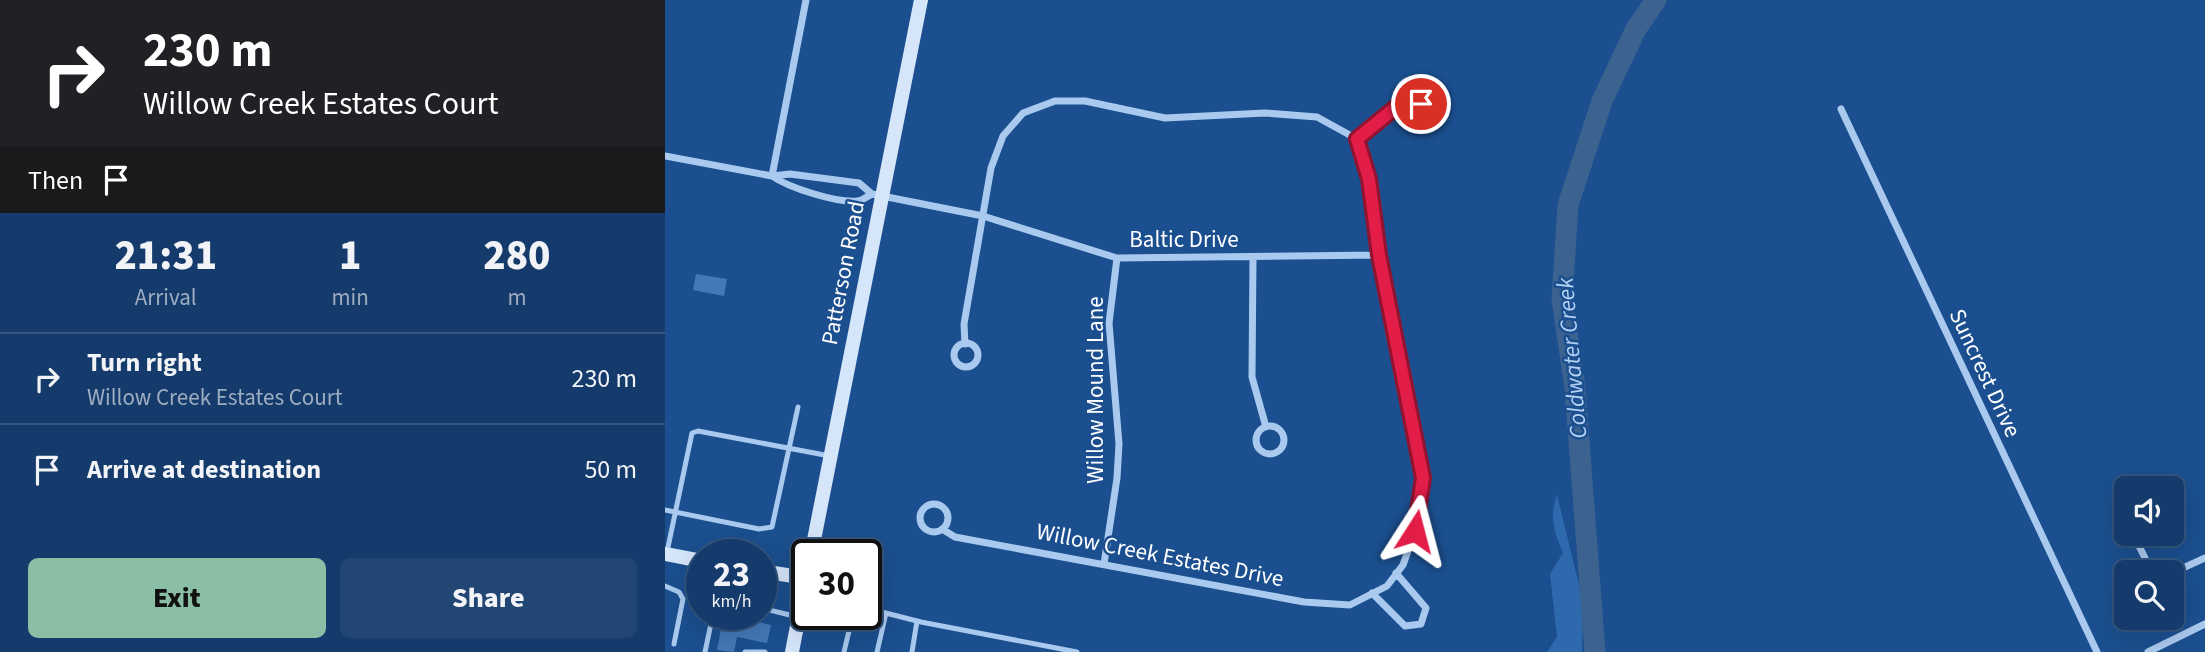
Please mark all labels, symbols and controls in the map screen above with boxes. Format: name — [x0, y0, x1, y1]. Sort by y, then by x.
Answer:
text: 230 m — [143, 16, 272, 86]
icon: right — [28, 28, 119, 119]
pin — [1391, 74, 1451, 134]
text: Willow Creek Estates Court — [143, 81, 498, 127]
icon: arrive — [1402, 85, 1440, 123]
icon: arrive — [97, 161, 135, 199]
text: Then — [28, 162, 83, 199]
street label: Patterson Road — [813, 198, 873, 348]
street label: Baltic Drive — [1129, 223, 1239, 256]
text: 21:31 — [114, 226, 217, 286]
text: 1 — [339, 226, 361, 286]
text: 280 — [483, 226, 551, 286]
water label: Coldwater Creek — [1547, 275, 1596, 440]
text: Arrival — [135, 281, 197, 314]
text: min — [332, 281, 369, 314]
text: m — [507, 281, 526, 314]
street label: Willow Mound Lane — [1079, 296, 1112, 484]
street label: Suncrest Drive — [1941, 303, 2029, 443]
text: Turn right — [87, 344, 202, 381]
icon: right — [28, 360, 66, 398]
text: 230 m — [571, 360, 637, 397]
text: Willow Creek Estates Court — [87, 381, 343, 414]
icon: arrive — [28, 451, 66, 489]
text: Arrive at destination — [87, 451, 321, 488]
text: 50 m — [584, 451, 637, 488]
map controls — [2114, 476, 2184, 630]
button: sound — [2114, 476, 2184, 546]
position arrow — [1378, 494, 1452, 568]
street label: Willow Creek Estates Drive — [1033, 515, 1287, 595]
speed limit sign: 30 — [791, 539, 882, 630]
text: 23 — [713, 550, 750, 600]
button: Exit — [28, 558, 326, 638]
button: Share — [340, 558, 637, 638]
button: search — [2114, 560, 2184, 630]
text: km/h — [712, 589, 751, 614]

